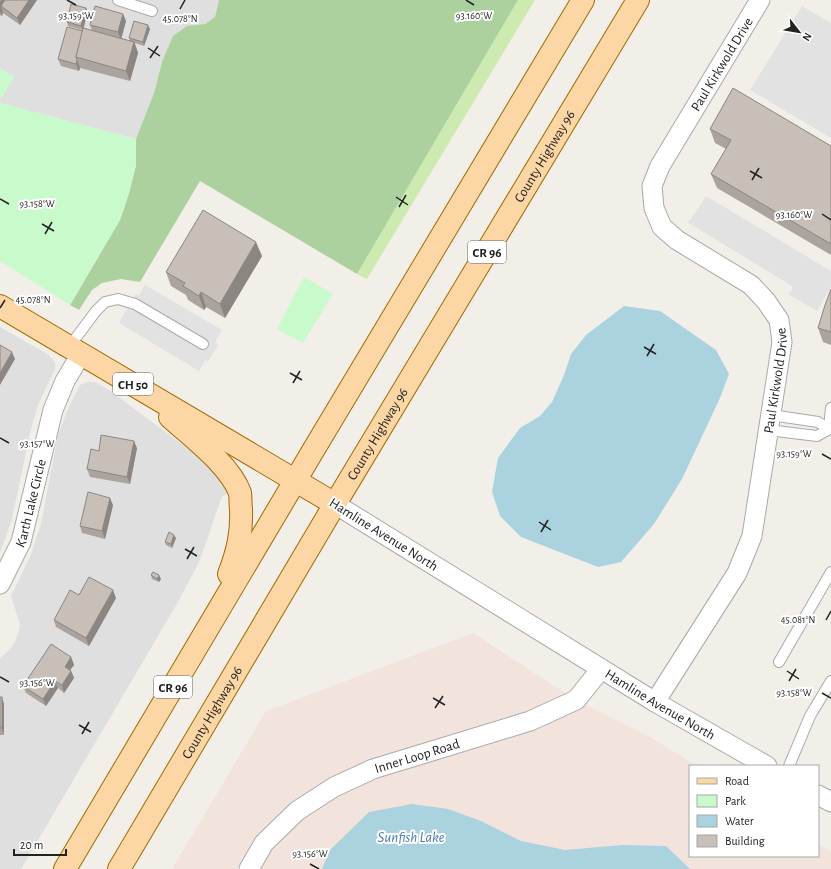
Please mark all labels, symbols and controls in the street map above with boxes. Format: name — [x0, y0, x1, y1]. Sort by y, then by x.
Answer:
text: 93.159°W — [58, 11, 94, 21]
text: 93.160°W — [456, 11, 492, 21]
north arrow — [779, 12, 819, 52]
text: 45.078°N — [162, 14, 198, 24]
street label: Paul Kirkwold Drive — [689, 15, 756, 114]
text: N — [800, 31, 814, 43]
street label: County Highway 96 — [512, 108, 578, 205]
text: 93.158°W — [19, 199, 55, 209]
text: 93.160°W — [776, 210, 812, 220]
road number: CR 96 — [468, 241, 506, 263]
text: 45.078°N — [15, 295, 51, 305]
street label: Paul Kirkwold Drive — [762, 327, 790, 435]
road number: CH 50 — [113, 373, 153, 395]
street label: County Highway 96 — [345, 386, 411, 483]
text: 93.157°W — [20, 439, 55, 449]
text: 93.159°W — [776, 449, 812, 459]
street label: Karth Lake Circle — [13, 458, 49, 550]
street label: Hamline Avenue North — [327, 496, 440, 574]
text: 45.081°N — [781, 615, 815, 625]
street label: County Highway 96 — [180, 664, 245, 761]
street label: Hamline Avenue North — [602, 667, 717, 743]
road number: CR 96 — [154, 676, 192, 698]
text: 93.156°W — [19, 678, 55, 688]
text: 93.158°W — [776, 688, 812, 698]
street label: Inner Loop Road — [373, 737, 461, 776]
legend — [689, 765, 819, 857]
text: Road — [725, 775, 749, 787]
text: Park — [725, 795, 746, 807]
text: Water — [725, 815, 754, 827]
water label: Sunfish Lake — [378, 830, 445, 845]
scale bar — [14, 831, 66, 857]
text: Building — [725, 835, 765, 847]
text: 20 m — [20, 839, 43, 851]
text: 93.156°W — [292, 849, 328, 859]

